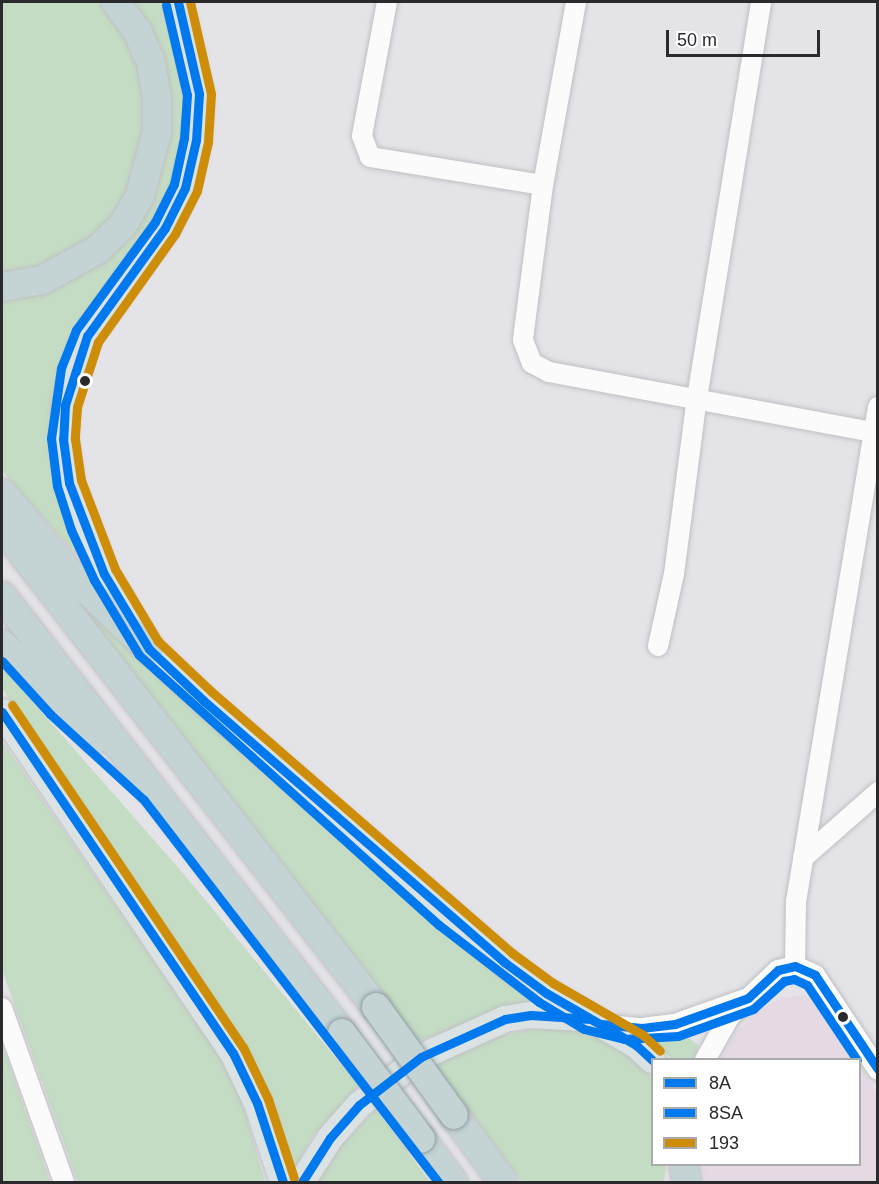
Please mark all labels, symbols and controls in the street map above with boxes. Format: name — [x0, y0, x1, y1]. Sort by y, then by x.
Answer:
scale bar — [669, 18, 824, 56]
text: 50 m — [677, 30, 717, 50]
unlabelled marker — [79, 375, 91, 387]
unlabelled marker — [837, 1011, 849, 1023]
legend — [651, 1058, 861, 1166]
text: 8A — [709, 1073, 731, 1093]
text: 8SA — [709, 1103, 743, 1123]
text: 193 — [709, 1133, 739, 1153]

